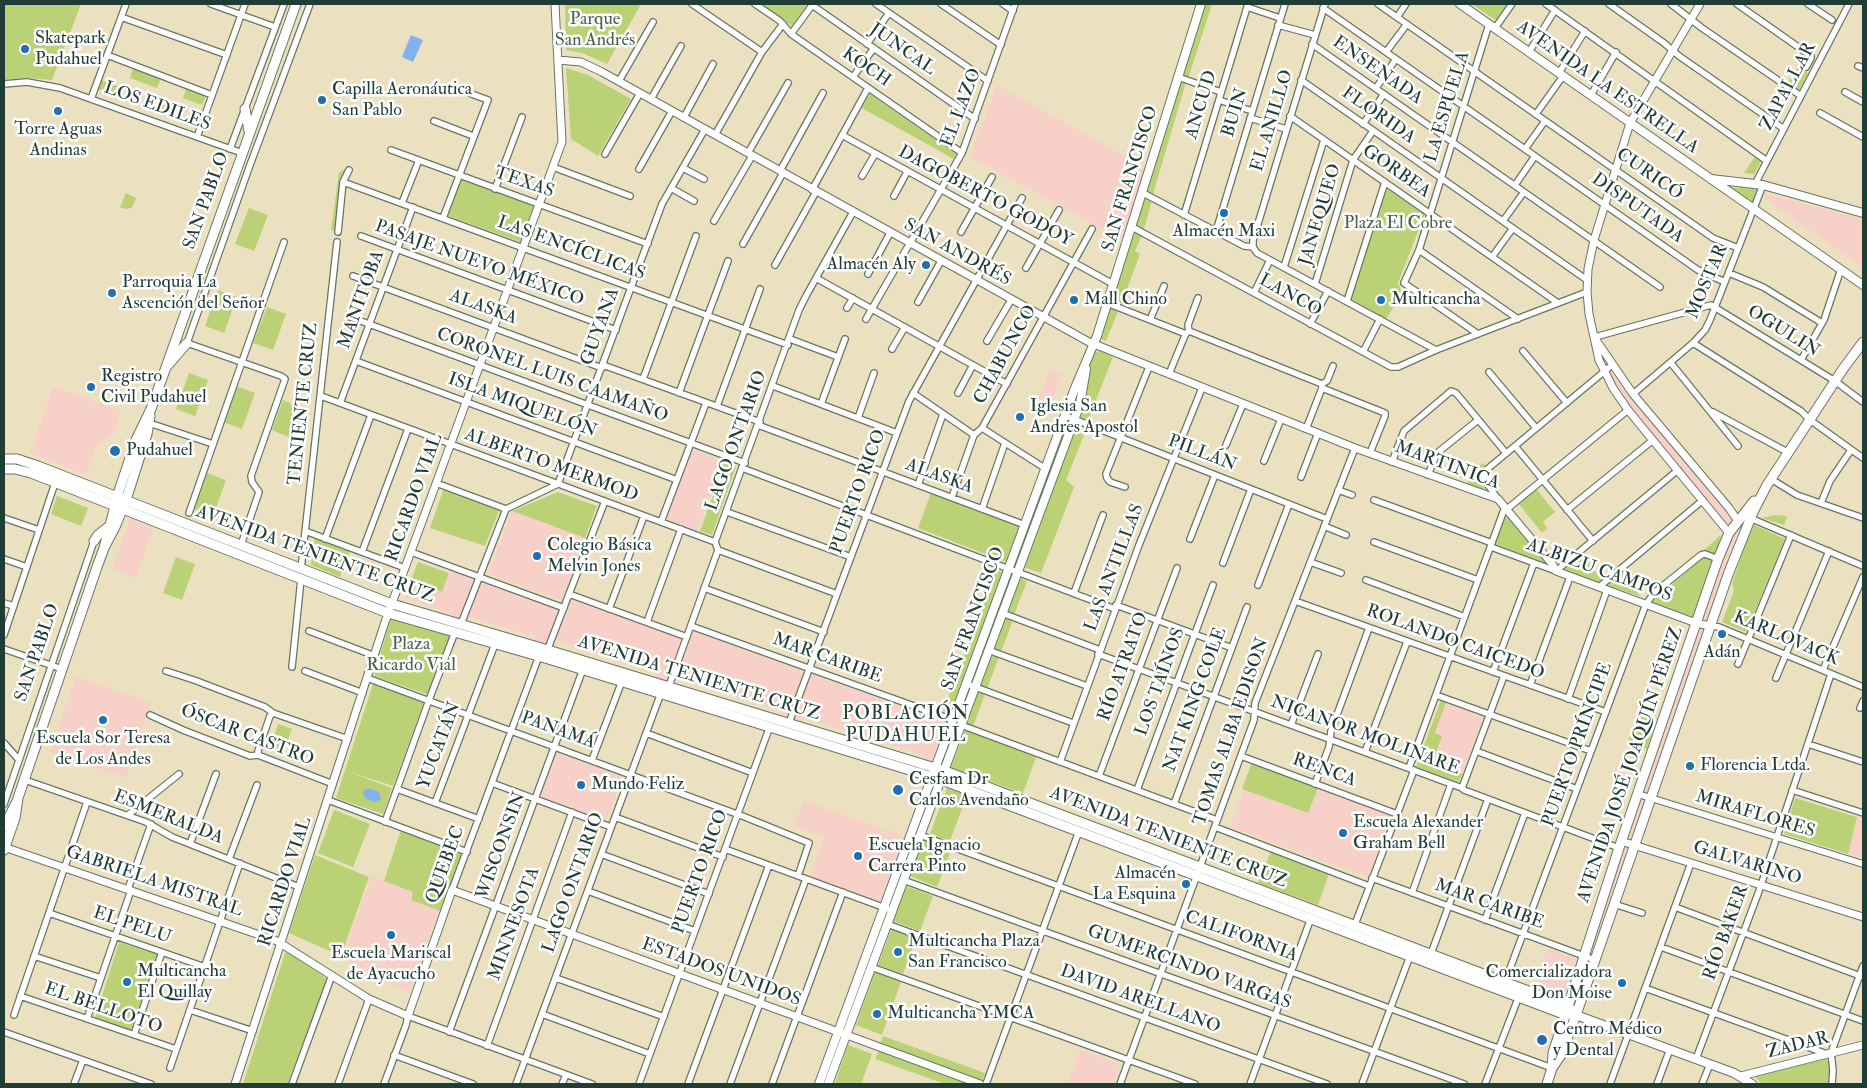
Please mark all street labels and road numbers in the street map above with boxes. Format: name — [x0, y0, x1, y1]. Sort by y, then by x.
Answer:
street label: AVENIDA LA ESTRELLA — [1512, 17, 1702, 159]
street label: JUNCAL — [865, 19, 939, 81]
street label: ENSENADA — [1328, 32, 1426, 110]
street label: ZAPALLAR — [1757, 39, 1821, 135]
street label: KOCH — [837, 44, 895, 92]
street label: LA ESPUELA — [1421, 49, 1475, 165]
street label: EL LAZO — [937, 65, 987, 151]
street label: EL ANILLO — [1247, 67, 1299, 175]
street label: ANCUD — [1181, 68, 1223, 142]
street label: LOS EDILES — [101, 78, 213, 136]
street label: FLORIDA — [1337, 83, 1419, 149]
street label: BUIN — [1218, 86, 1254, 140]
street label: SAN FRANCISCO — [1099, 104, 1163, 254]
street label: GORBEA — [1358, 141, 1434, 203]
street label: DAGOBERTO GODOY — [894, 142, 1076, 252]
street label: CURICÓ — [1612, 144, 1686, 206]
street label: SAN PABLO — [179, 149, 235, 253]
street label: JANEQUEO — [1295, 161, 1347, 269]
street label: TEXAS — [491, 163, 557, 203]
street label: DISPUTADA — [1587, 169, 1687, 249]
street label: LAS ENCÍCLICAS — [494, 212, 648, 286]
street label: SAN ANDRÉS — [900, 215, 1014, 291]
street label: PASAJE NUEVO MÉXICO — [372, 216, 586, 312]
street label: MOSTAR — [1683, 241, 1733, 323]
street label: MANITOBA — [334, 248, 390, 352]
street label: LANCO — [1255, 270, 1325, 322]
street label: GUYANA — [577, 285, 625, 369]
street label: ALASKA — [446, 286, 520, 330]
street label: OGULIN — [1743, 301, 1823, 363]
street label: CHABUNCO — [970, 302, 1042, 408]
street label: TENIENTE CRUZ — [285, 322, 323, 486]
street label: CORONEL LUIS CAAMAÑO — [433, 324, 671, 428]
street label: LAGO ONTARIO — [702, 368, 772, 514]
street label: ISLA MIQUELÓN — [445, 369, 599, 443]
street label: ALBERTO MERMOD — [461, 425, 641, 507]
street label: PUERTO RICO — [826, 427, 892, 557]
street label: RICARDO VIAL — [382, 431, 448, 565]
street label: PILLÁN — [1165, 431, 1239, 477]
street label: MARTINICA — [1392, 437, 1502, 495]
street label: ALASKA — [902, 455, 976, 499]
street label: LAS ANTILLAS — [1081, 501, 1149, 635]
street label: AVENIDA TENIENTE CRUZ — [193, 502, 437, 608]
street label: ALBIZU CAMPOS — [1523, 535, 1675, 607]
street label: SAN FRANCISCO — [938, 544, 1010, 694]
street label: SAN PABLO — [11, 601, 65, 705]
street label: ROLANDO CAICEDO — [1363, 601, 1547, 685]
street label: KARLOVACK — [1730, 607, 1842, 671]
street label: RÍO ATRATO — [1094, 610, 1154, 724]
street label: AVENIDA JOSÉ JOAQUÍN PÉREZ — [1573, 624, 1689, 906]
street label: LOS TAÍNOS — [1131, 625, 1191, 739]
street label: NAT KING COLE — [1160, 625, 1232, 775]
street label: MAR CARIBE — [769, 629, 885, 689]
street label: AVENIDA TENIENTE CRUZ — [575, 632, 823, 726]
street label: TOMAS ALBA EDISON — [1190, 635, 1274, 829]
street label: PUERTO PRÍNCIPE — [1538, 660, 1618, 830]
street label: NICANOR MOLINARE — [1267, 692, 1463, 780]
street label: YUCATÁN — [413, 699, 467, 793]
street label: ÓSCAR CASTRO — [177, 701, 317, 771]
street label: PANAMÁ — [518, 708, 598, 754]
street label: RENCA — [1289, 750, 1359, 792]
street label: AVENIDA TENIENTE CRUZ — [1046, 783, 1290, 893]
street label: ESMERALDA — [110, 786, 226, 850]
street label: MIRAFLORES — [1693, 787, 1817, 843]
street label: WISCONSIN — [473, 789, 531, 903]
street label: PUERTO RICO — [668, 807, 734, 937]
street label: LAGO ONTARIO — [539, 810, 609, 956]
street label: RICARDO VIAL — [255, 814, 317, 950]
street label: QUEBEC — [422, 823, 470, 907]
street label: GALVARINO — [1690, 837, 1804, 891]
street label: GABRIELA MISTRAL — [63, 842, 245, 922]
street label: MINNESOTA — [485, 864, 545, 984]
street label: MAR CARIBE — [1431, 875, 1547, 935]
street label: RÍO BAKER — [1700, 882, 1754, 984]
street label: EL PELU — [90, 903, 174, 949]
street label: CALIFORNIA — [1182, 907, 1300, 967]
street label: GUMERCINDO VARGAS — [1084, 921, 1294, 1015]
street label: ESTADOS UNIDOS — [638, 934, 804, 1012]
street label: DAVID ARELLANO — [1057, 961, 1223, 1039]
street label: EL BELLOTO — [41, 979, 165, 1039]
street label: ZADAR — [1765, 1028, 1831, 1064]

